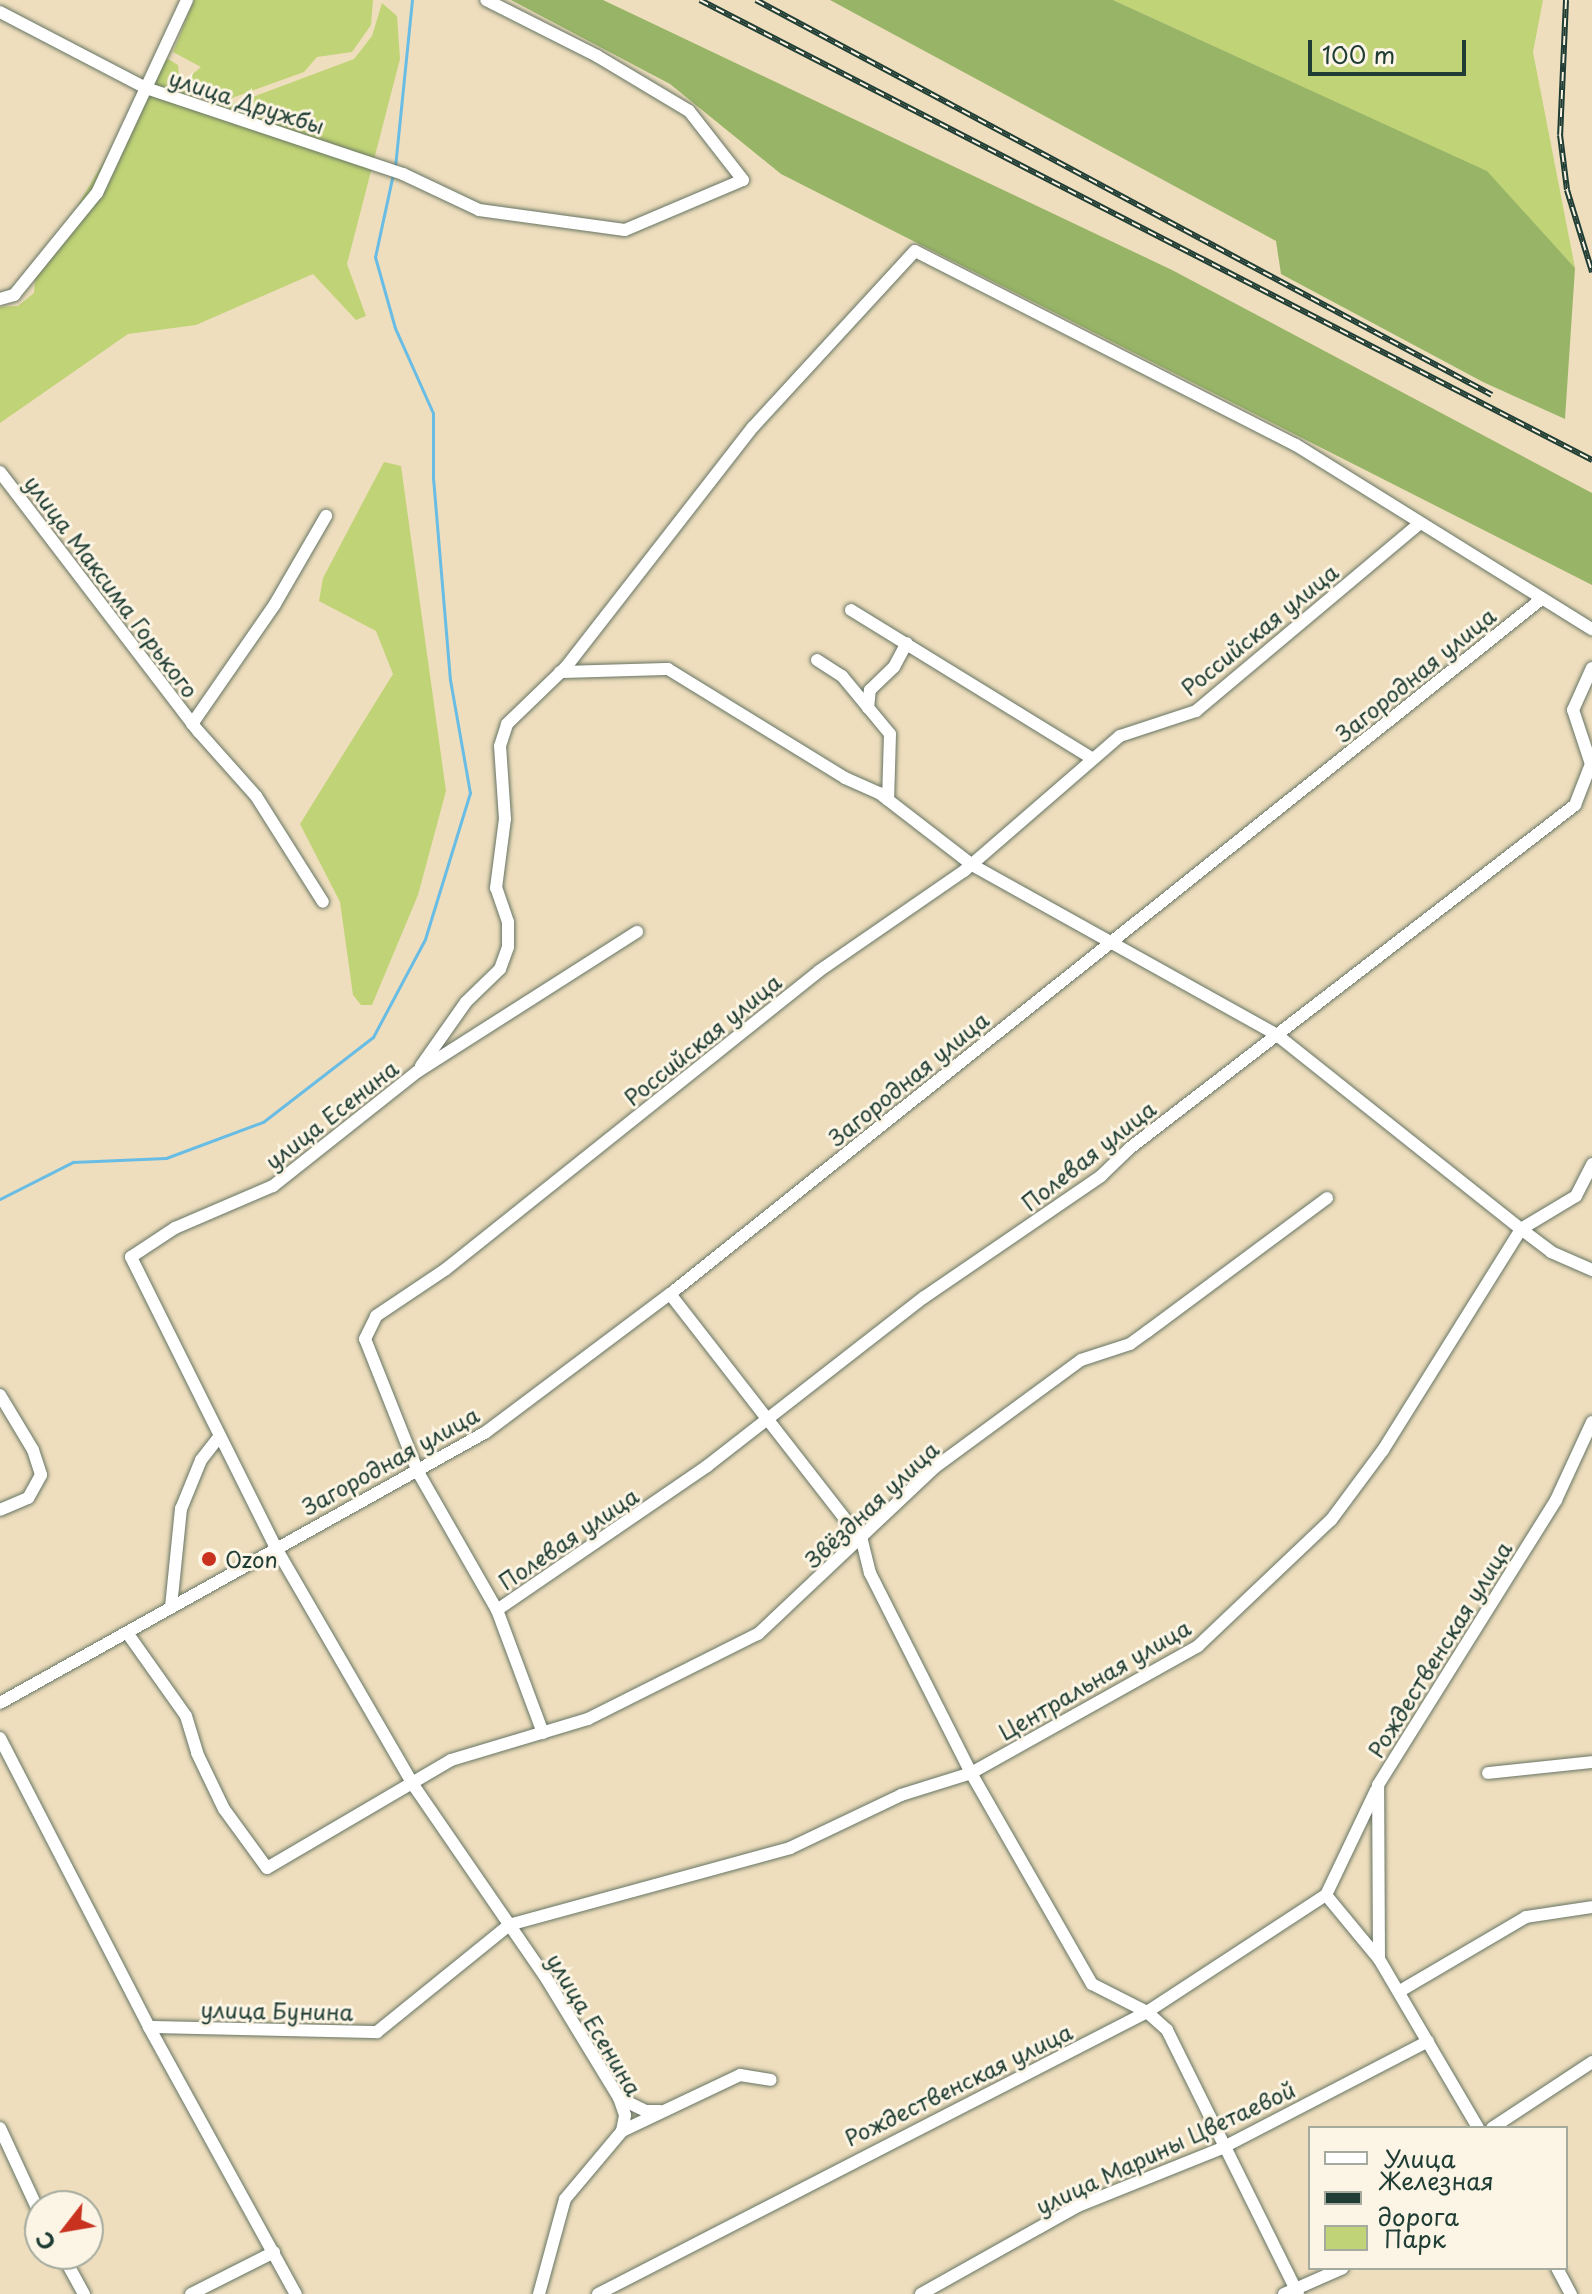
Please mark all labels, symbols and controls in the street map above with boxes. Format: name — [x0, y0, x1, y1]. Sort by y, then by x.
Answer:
scale bar — [1312, 24, 1470, 74]
text: 100 m — [1322, 36, 1395, 72]
street label: улица Дружбы — [166, 63, 328, 139]
street label: улица Максима Горького — [19, 468, 205, 704]
street label: Российская улица — [1175, 557, 1343, 701]
street label: Загородная улица — [1329, 601, 1501, 747]
street label: Российская улица — [618, 967, 786, 1111]
street label: Загородная улица — [822, 1005, 994, 1151]
street label: улица Есенина — [259, 1054, 403, 1174]
street label: Полевая улица — [1016, 1094, 1160, 1216]
street label: Загородная улица — [296, 1400, 484, 1520]
street label: Звёздная улица — [798, 1435, 944, 1573]
street label: Полевая улица — [493, 1481, 643, 1595]
street label: Рождественская улица — [1361, 1536, 1517, 1762]
place label: Ozon — [225, 1546, 278, 1572]
marker: Ozon — [200, 1550, 218, 1568]
street label: Центральная улица — [993, 1613, 1195, 1745]
street label: улица Есенина — [542, 1948, 648, 2100]
street label: улица Бунина — [200, 1995, 354, 2025]
street label: Рождественская улица — [839, 2017, 1077, 2151]
street label: улица Марины Цветаевой — [1030, 2075, 1300, 2219]
legend — [1308, 2126, 1568, 2270]
text: Улица — [1384, 2140, 1456, 2176]
text: Железная дорога — [1378, 2162, 1494, 2234]
north arrow — [24, 2190, 104, 2270]
text: Парк — [1384, 2220, 1446, 2256]
text: С — [26, 2226, 63, 2257]

